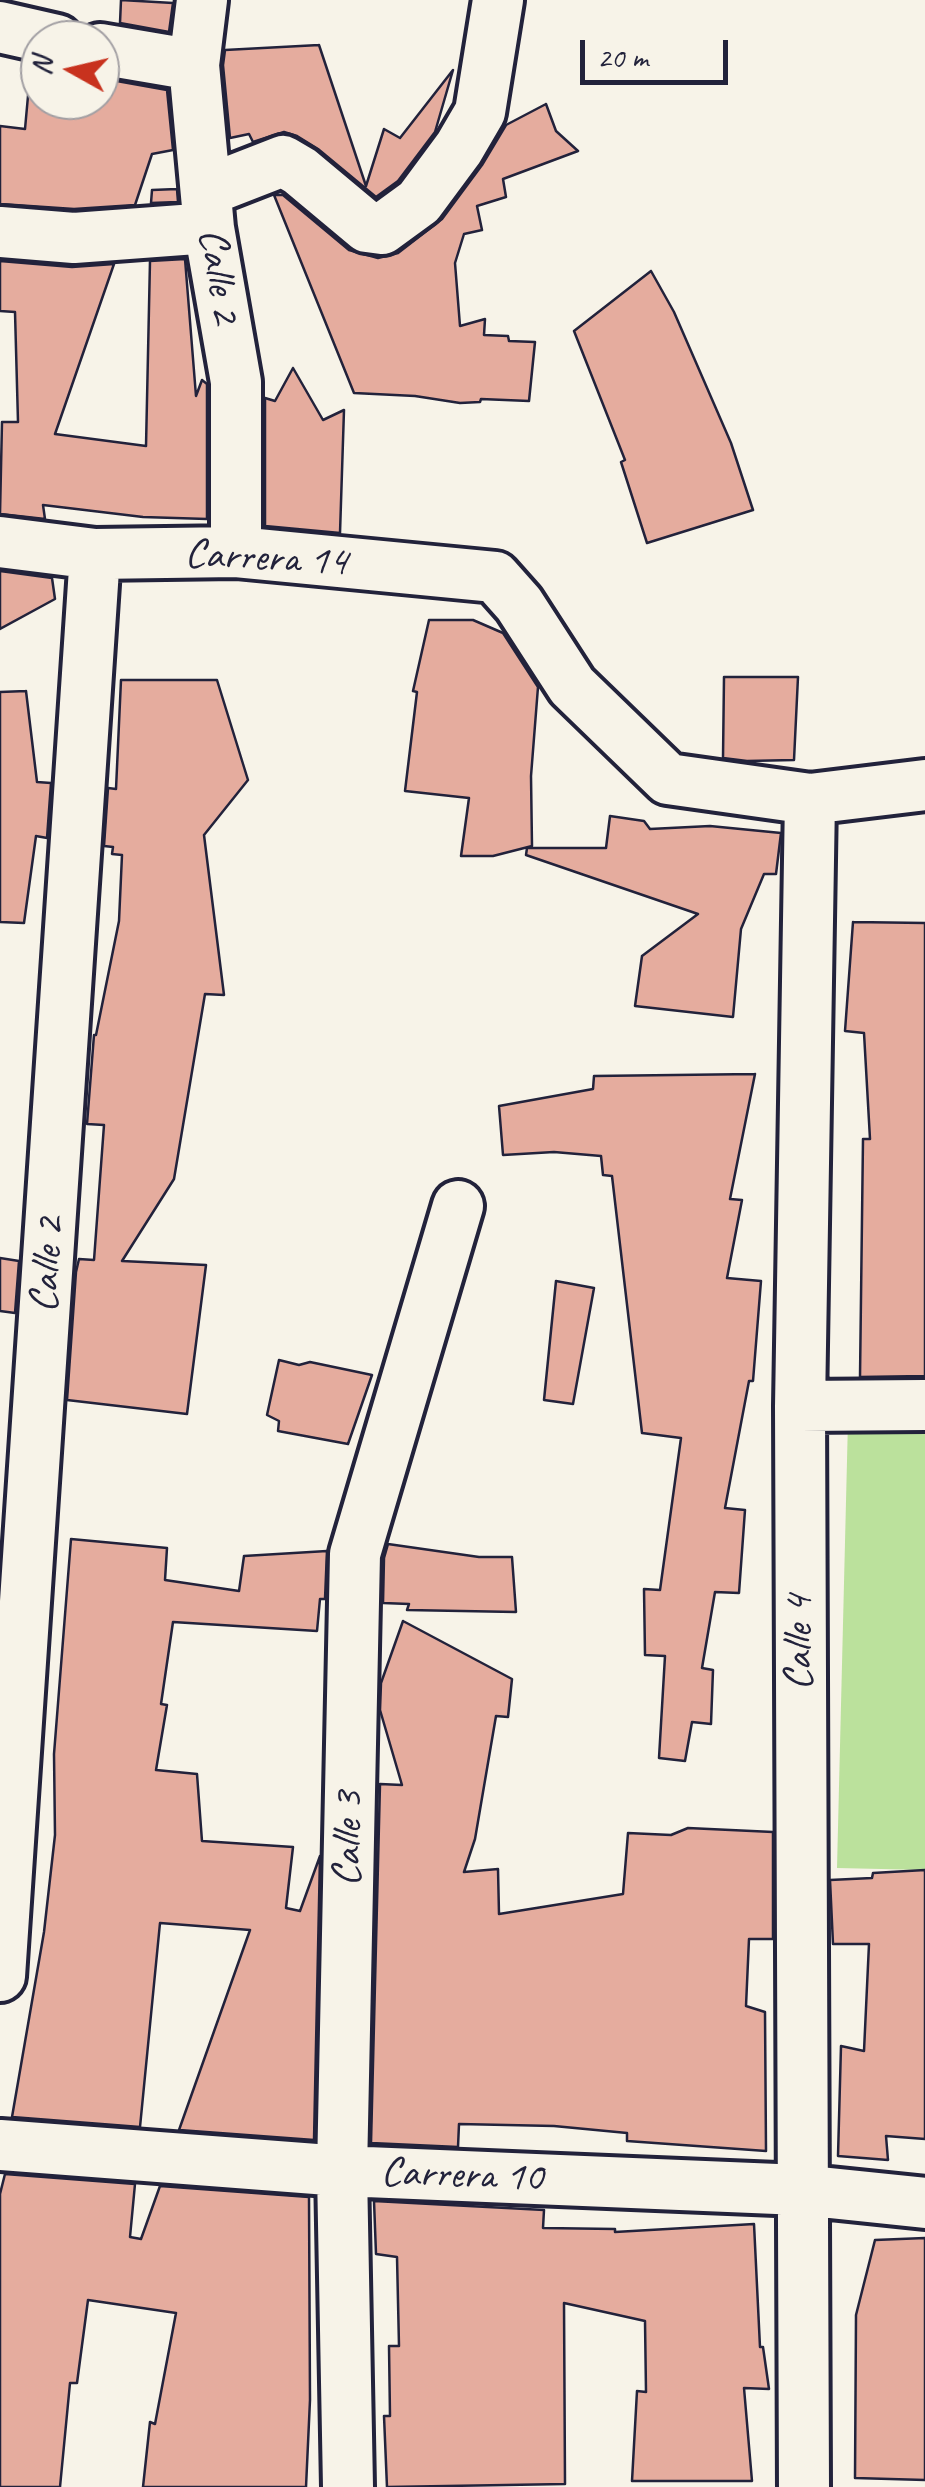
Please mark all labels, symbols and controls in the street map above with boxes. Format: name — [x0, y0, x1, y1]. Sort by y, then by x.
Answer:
north arrow — [20, 20, 120, 120]
scale bar — [585, 20, 732, 82]
text: 20 m — [597, 38, 648, 76]
text: N — [23, 55, 60, 77]
street label: Calle 2 — [186, 225, 250, 327]
street label: Carrera 14 — [184, 530, 348, 588]
street label: Calle 2 — [20, 1216, 76, 1314]
street label: Calle 4 — [775, 1595, 825, 1691]
street label: Calle 3 — [323, 1791, 375, 1887]
street label: Carrera 10 — [380, 2148, 544, 2204]

